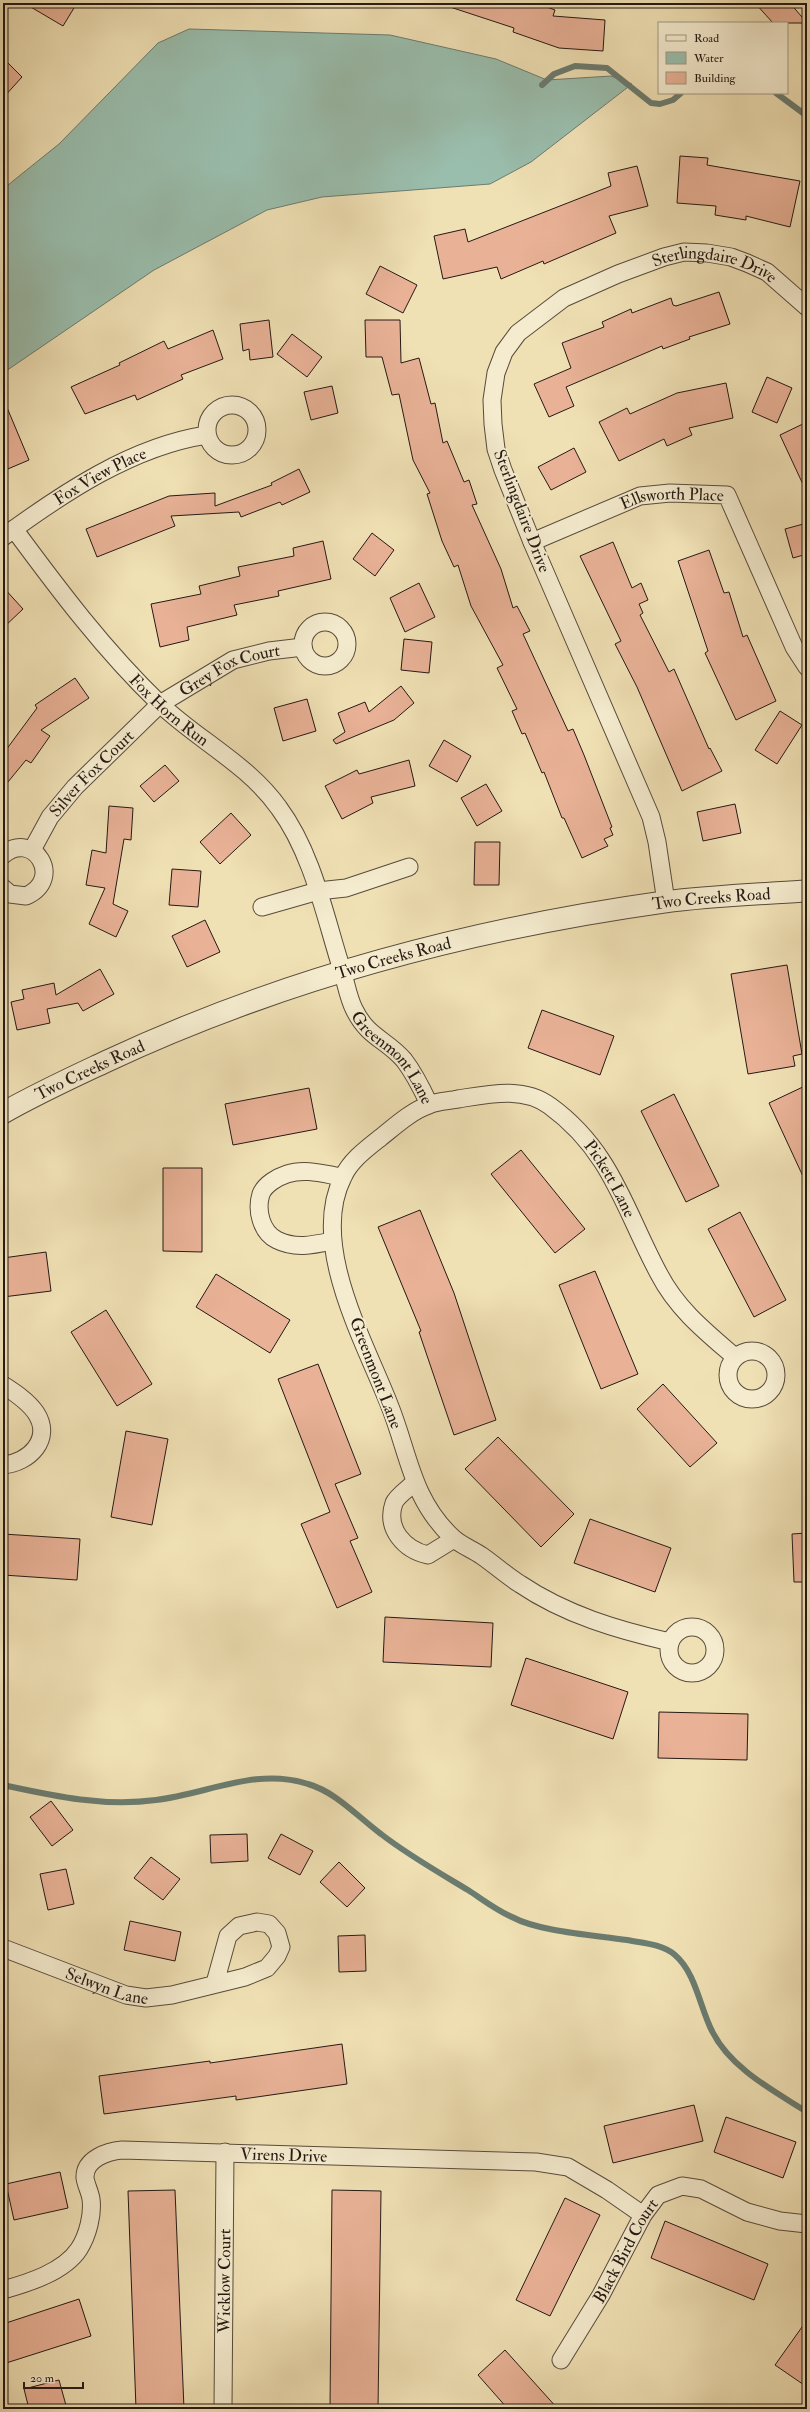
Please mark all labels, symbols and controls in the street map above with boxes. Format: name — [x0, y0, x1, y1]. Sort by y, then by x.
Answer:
legend — [658, 22, 788, 94]
text: Road — [694, 31, 719, 46]
text: Water — [693, 51, 724, 66]
text: Building — [694, 71, 737, 86]
street label: Sterlingdaire Drive — [649, 241, 782, 287]
street label: Fox View Place — [50, 442, 149, 509]
street label: Sterlingdaire Drive — [489, 446, 555, 576]
street label: Ellsworth Place — [617, 482, 724, 514]
street label: Grey Fox Court — [175, 639, 282, 701]
street label: Fox Horn Run — [125, 669, 214, 751]
street label: Silver Fox Court — [44, 725, 138, 821]
street label: Two Creeks Road — [651, 883, 772, 914]
street label: Two Creeks Road — [333, 932, 454, 984]
street label: Greenmont Lane — [347, 1007, 438, 1107]
street label: Two Creeks Road — [31, 1035, 148, 1104]
street label: Pickett Lane — [580, 1135, 641, 1220]
street label: Greenmont Lane — [345, 1314, 407, 1432]
street label: Selwyn Lane — [63, 1962, 150, 2009]
street label: Virens Drive — [240, 2143, 328, 2166]
street label: Black Bird Court — [588, 2194, 663, 2307]
street label: Wicklow Court — [213, 2228, 235, 2334]
scale bar — [24, 2364, 83, 2390]
text: 20 m — [30, 2371, 55, 2386]

